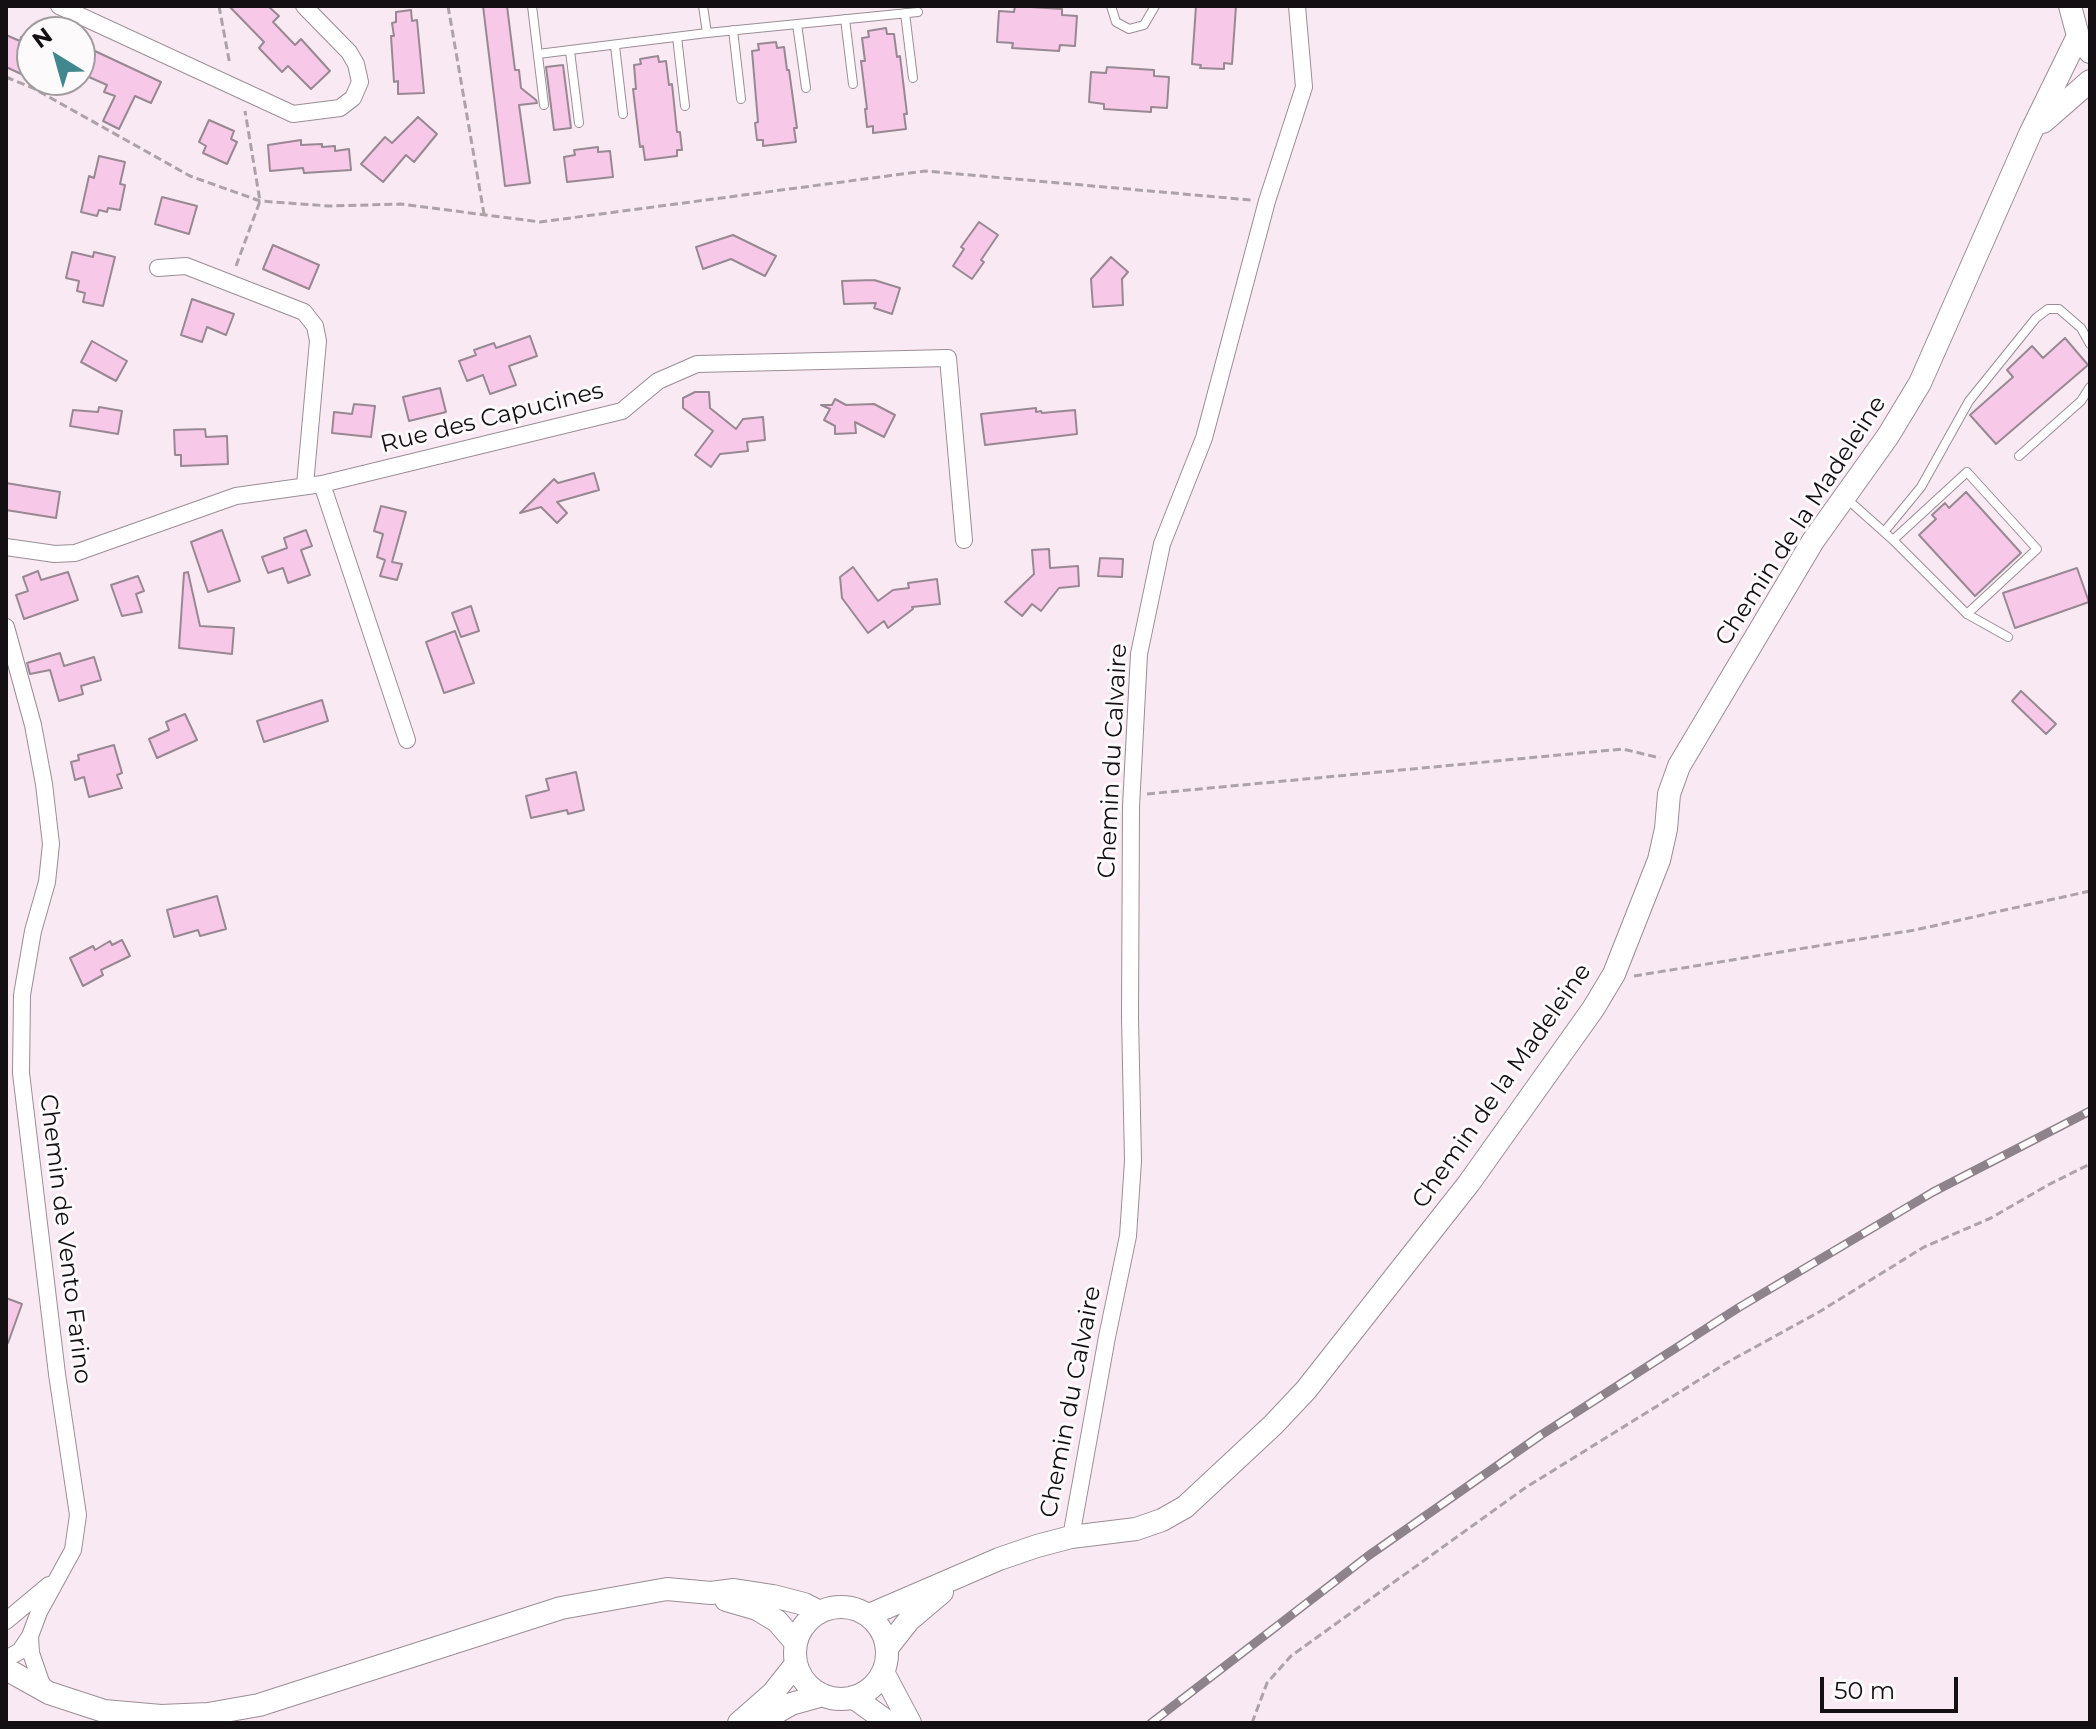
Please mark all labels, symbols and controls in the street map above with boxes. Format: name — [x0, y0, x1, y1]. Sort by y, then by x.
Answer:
north arrow — [16, 16, 96, 96]
text: N — [27, 22, 58, 54]
street label: Rue des Capucines — [378, 376, 606, 460]
street label: Chemin de la Madeleine — [1709, 391, 1893, 651]
street label: Chemin du Calvaire — [1092, 643, 1134, 879]
street label: Chemin de la Madeleine — [1406, 958, 1598, 1214]
street label: Chemin de Vento Farino — [33, 1092, 97, 1386]
street label: Chemin du Calvaire — [1034, 1284, 1108, 1520]
scale bar — [1824, 1661, 1962, 1711]
text: 50 m — [1834, 1676, 1895, 1705]

